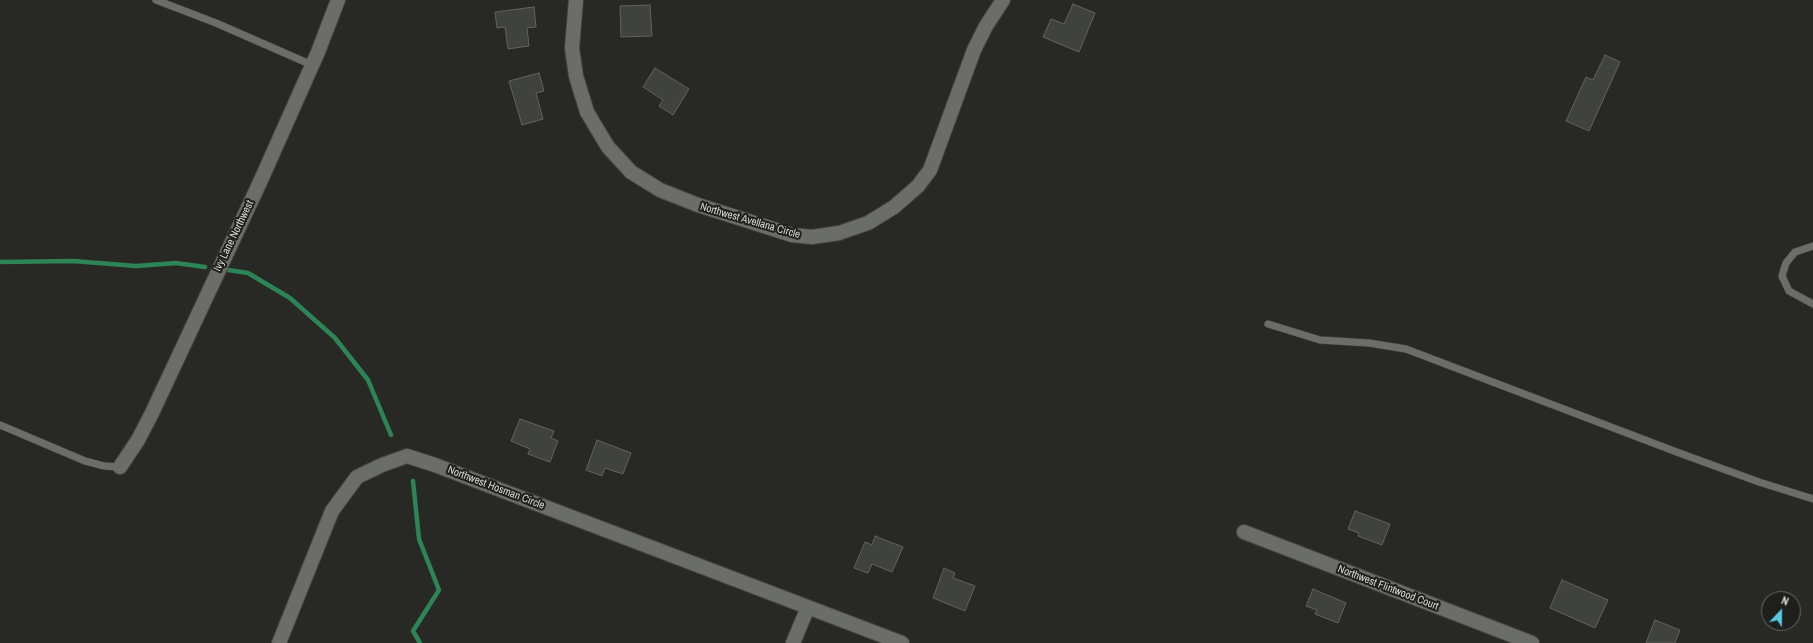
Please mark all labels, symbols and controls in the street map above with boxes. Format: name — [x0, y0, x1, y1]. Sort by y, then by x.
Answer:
street label: Ivy Lane Northwest — [211, 198, 257, 274]
street label: Northwest Avellana Circle — [698, 200, 802, 242]
street label: Northwest Hosman Circle — [446, 463, 546, 513]
street label: Northwest Flintwood Court — [1336, 563, 1440, 613]
north arrow — [1761, 591, 1801, 631]
text: N — [1779, 593, 1791, 609]

